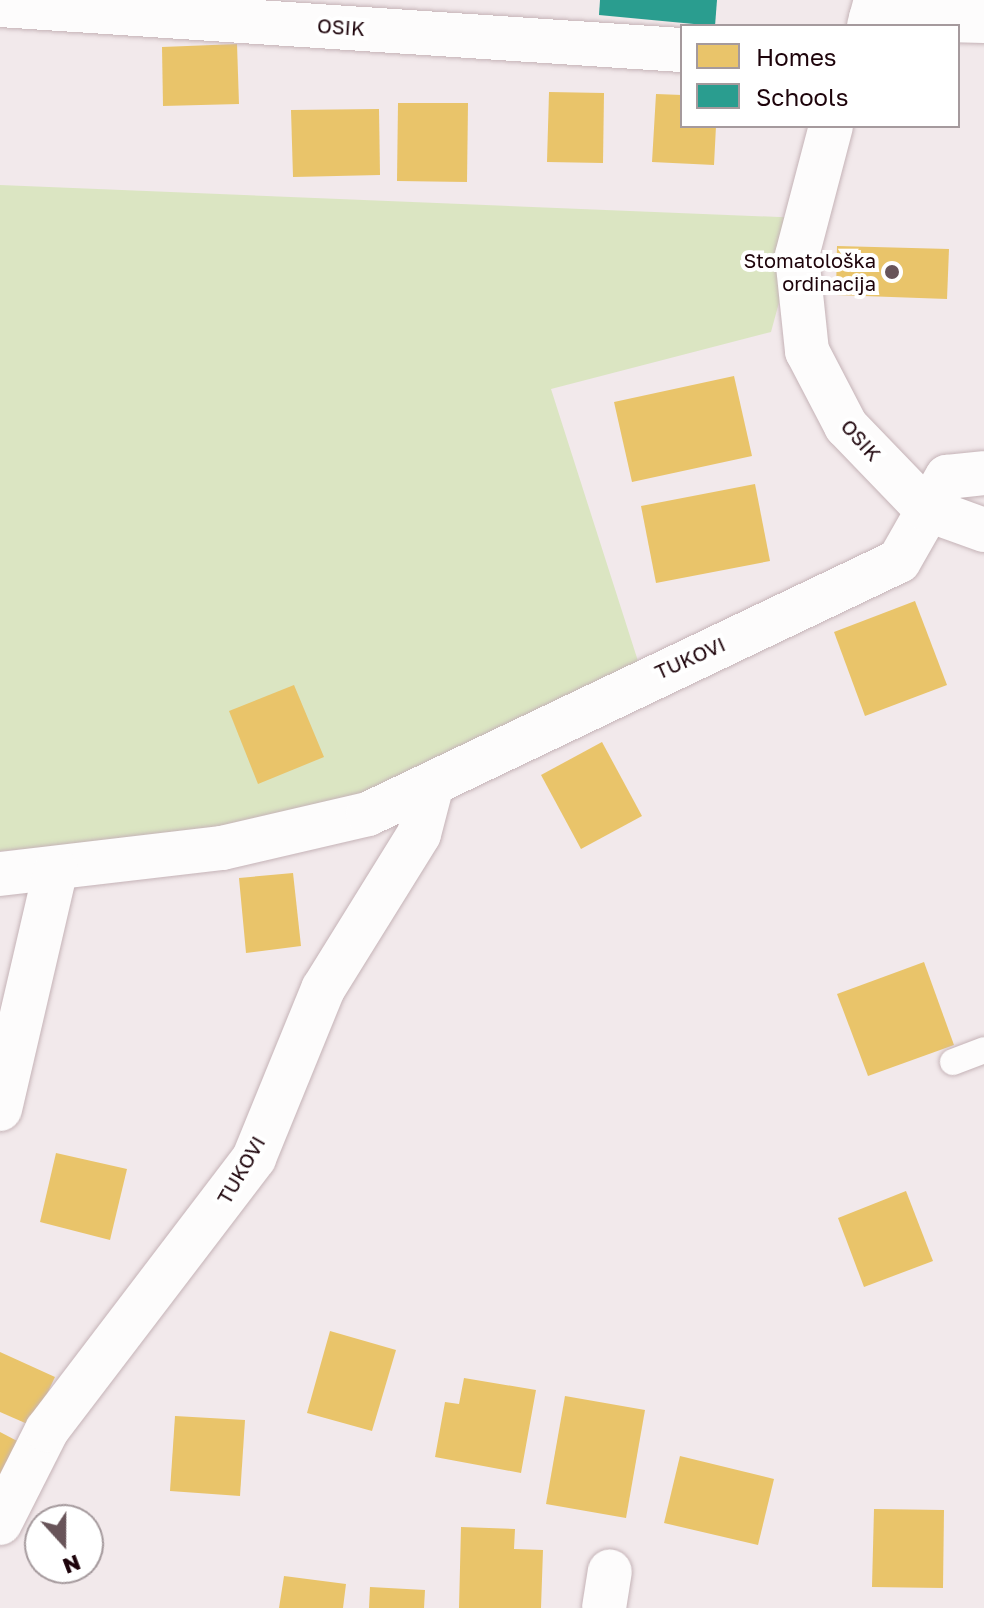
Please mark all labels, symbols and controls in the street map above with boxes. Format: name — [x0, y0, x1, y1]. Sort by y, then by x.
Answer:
street label: OSIK — [316, 13, 366, 41]
legend — [680, 24, 960, 128]
text: Homes — [756, 42, 837, 71]
text: Schools — [756, 82, 848, 111]
place label: Stomatološka ordinacija — [744, 248, 876, 295]
marker: Stomatološka ordinacija — [883, 263, 901, 281]
street label: OSIK — [836, 414, 886, 466]
street label: TUKOVI — [651, 632, 729, 684]
street label: TUKOVI — [212, 1132, 270, 1208]
north arrow — [24, 1504, 104, 1584]
text: N — [59, 1549, 85, 1581]

